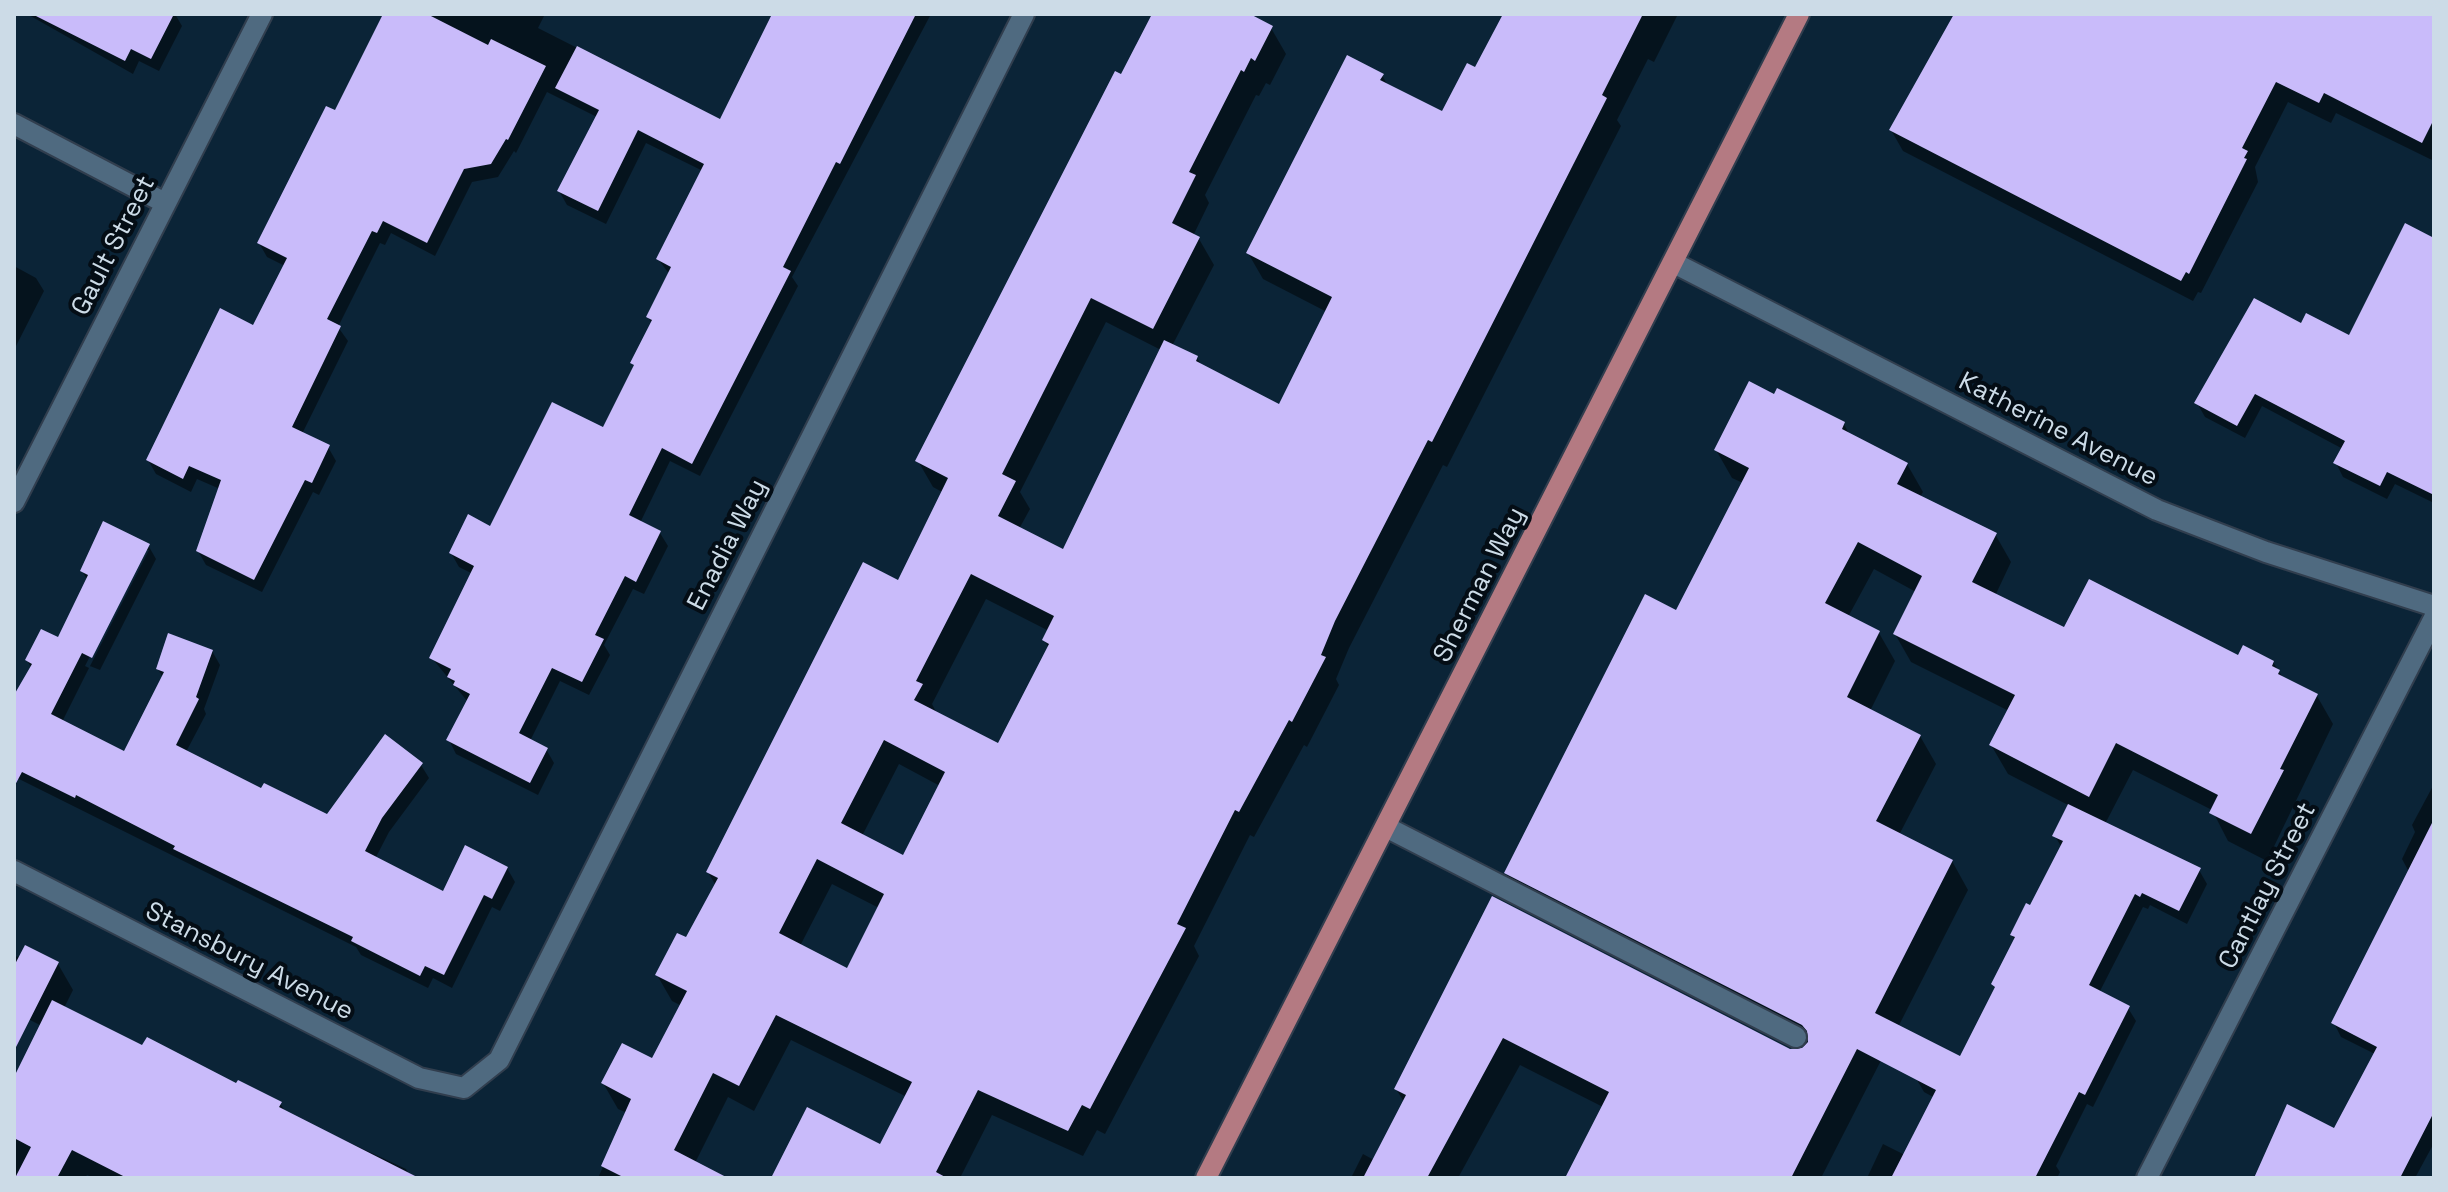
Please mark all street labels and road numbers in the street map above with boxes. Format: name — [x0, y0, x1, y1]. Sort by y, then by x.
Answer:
street label: Gault Street — [66, 171, 162, 321]
street label: Katherine Avenue — [1953, 366, 2163, 494]
street label: Enadia Way — [682, 474, 774, 616]
street label: Sherman Way — [1428, 502, 1532, 668]
street label: Cantlay Street — [2213, 798, 2323, 974]
street label: Stansbury Avenue — [140, 896, 358, 1028]

